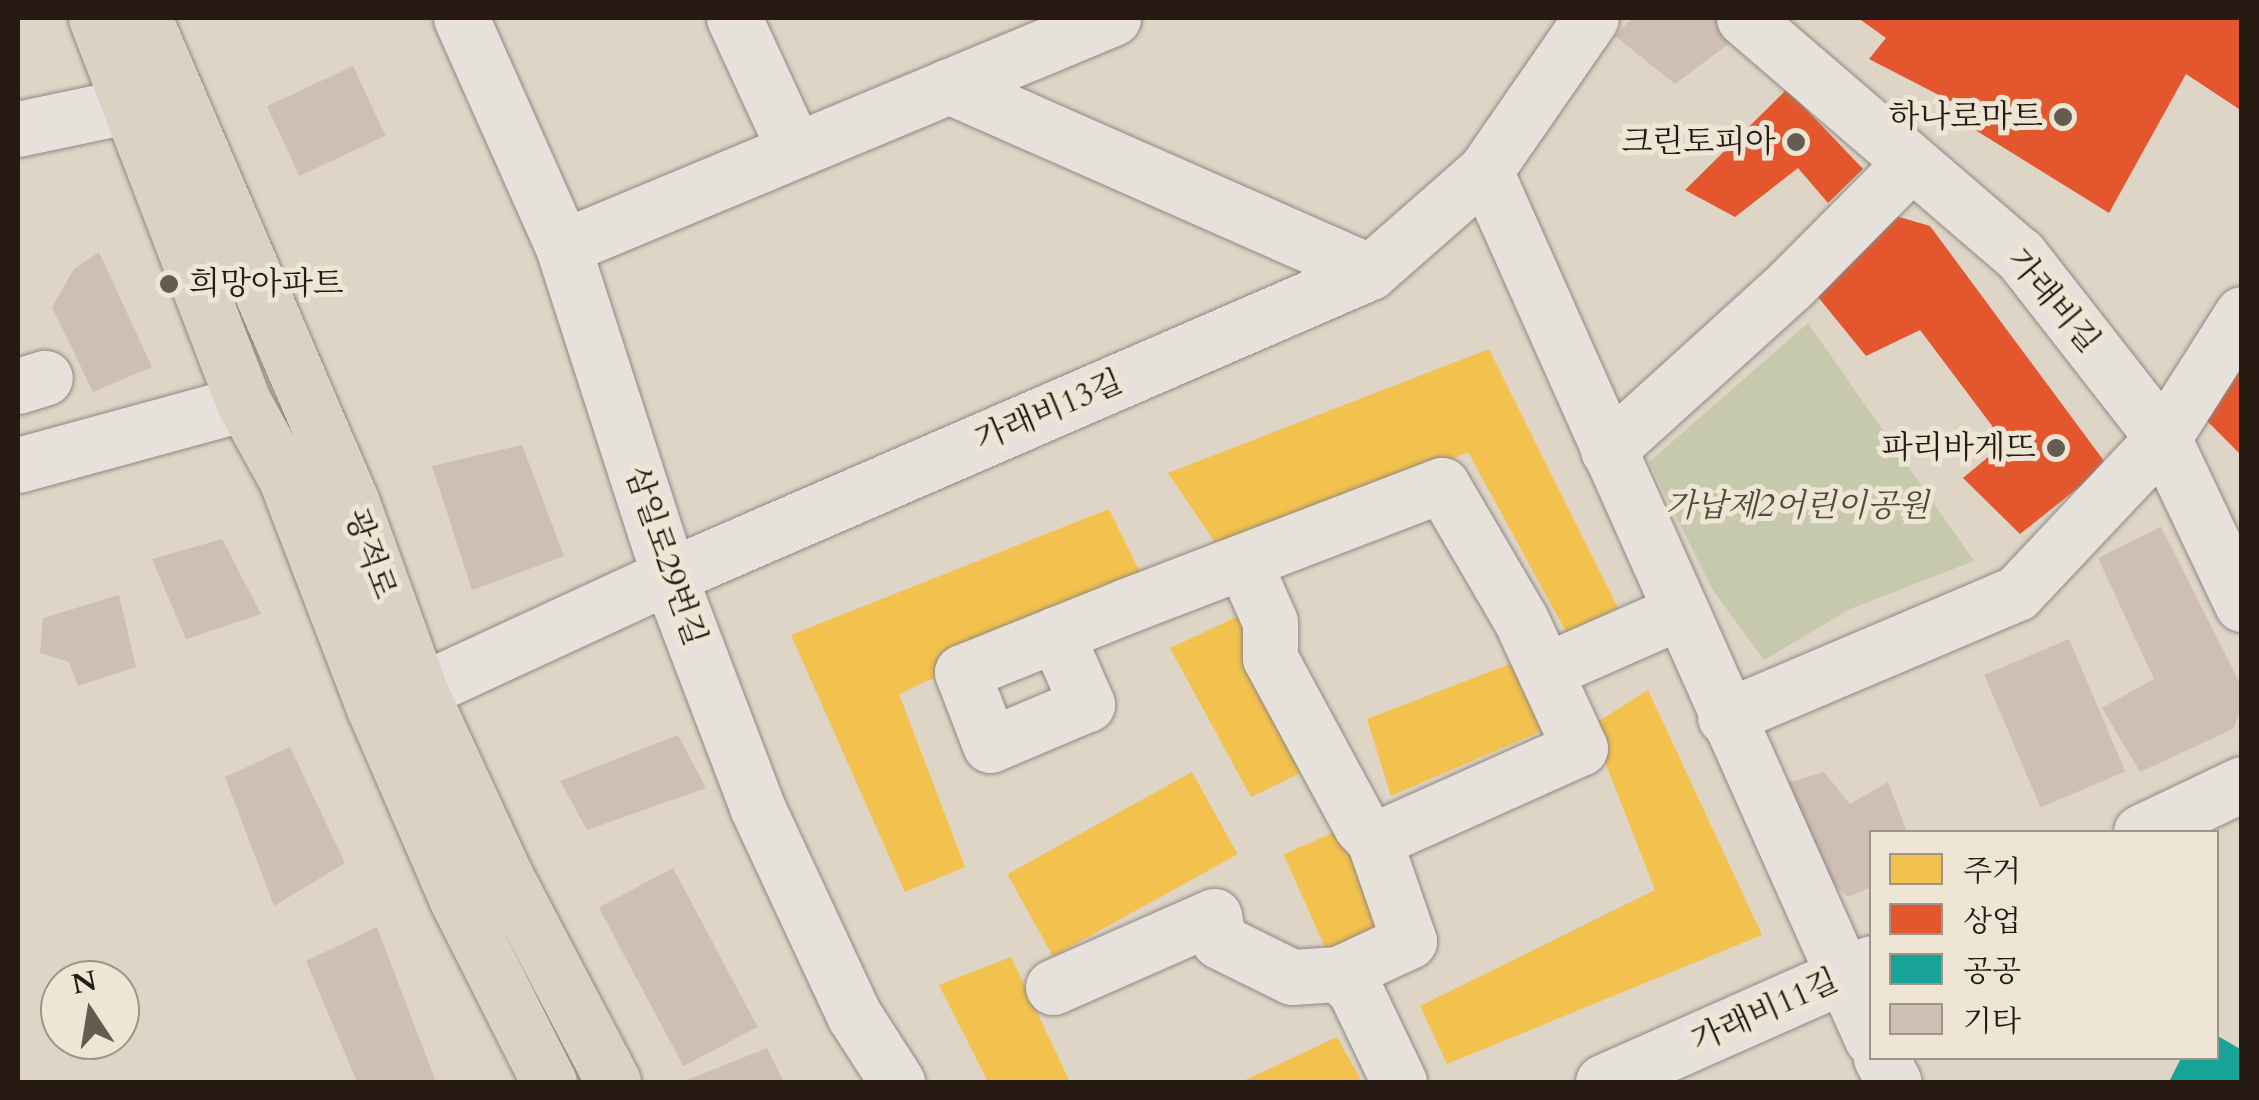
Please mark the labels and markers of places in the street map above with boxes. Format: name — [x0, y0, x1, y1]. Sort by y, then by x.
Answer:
place label: 하나로마트 — [1888, 98, 2043, 136]
marker: 하나로마트 — [2052, 106, 2074, 128]
place label: 크린토피아 — [1621, 123, 1776, 161]
marker: 크린토피아 — [1785, 131, 1807, 153]
place label: 희망아파트 — [189, 265, 344, 303]
marker: 희망아파트 — [158, 273, 180, 295]
place label: 파리바게뜨 — [1881, 429, 2036, 467]
marker: 파리바게뜨 — [2045, 437, 2067, 459]

